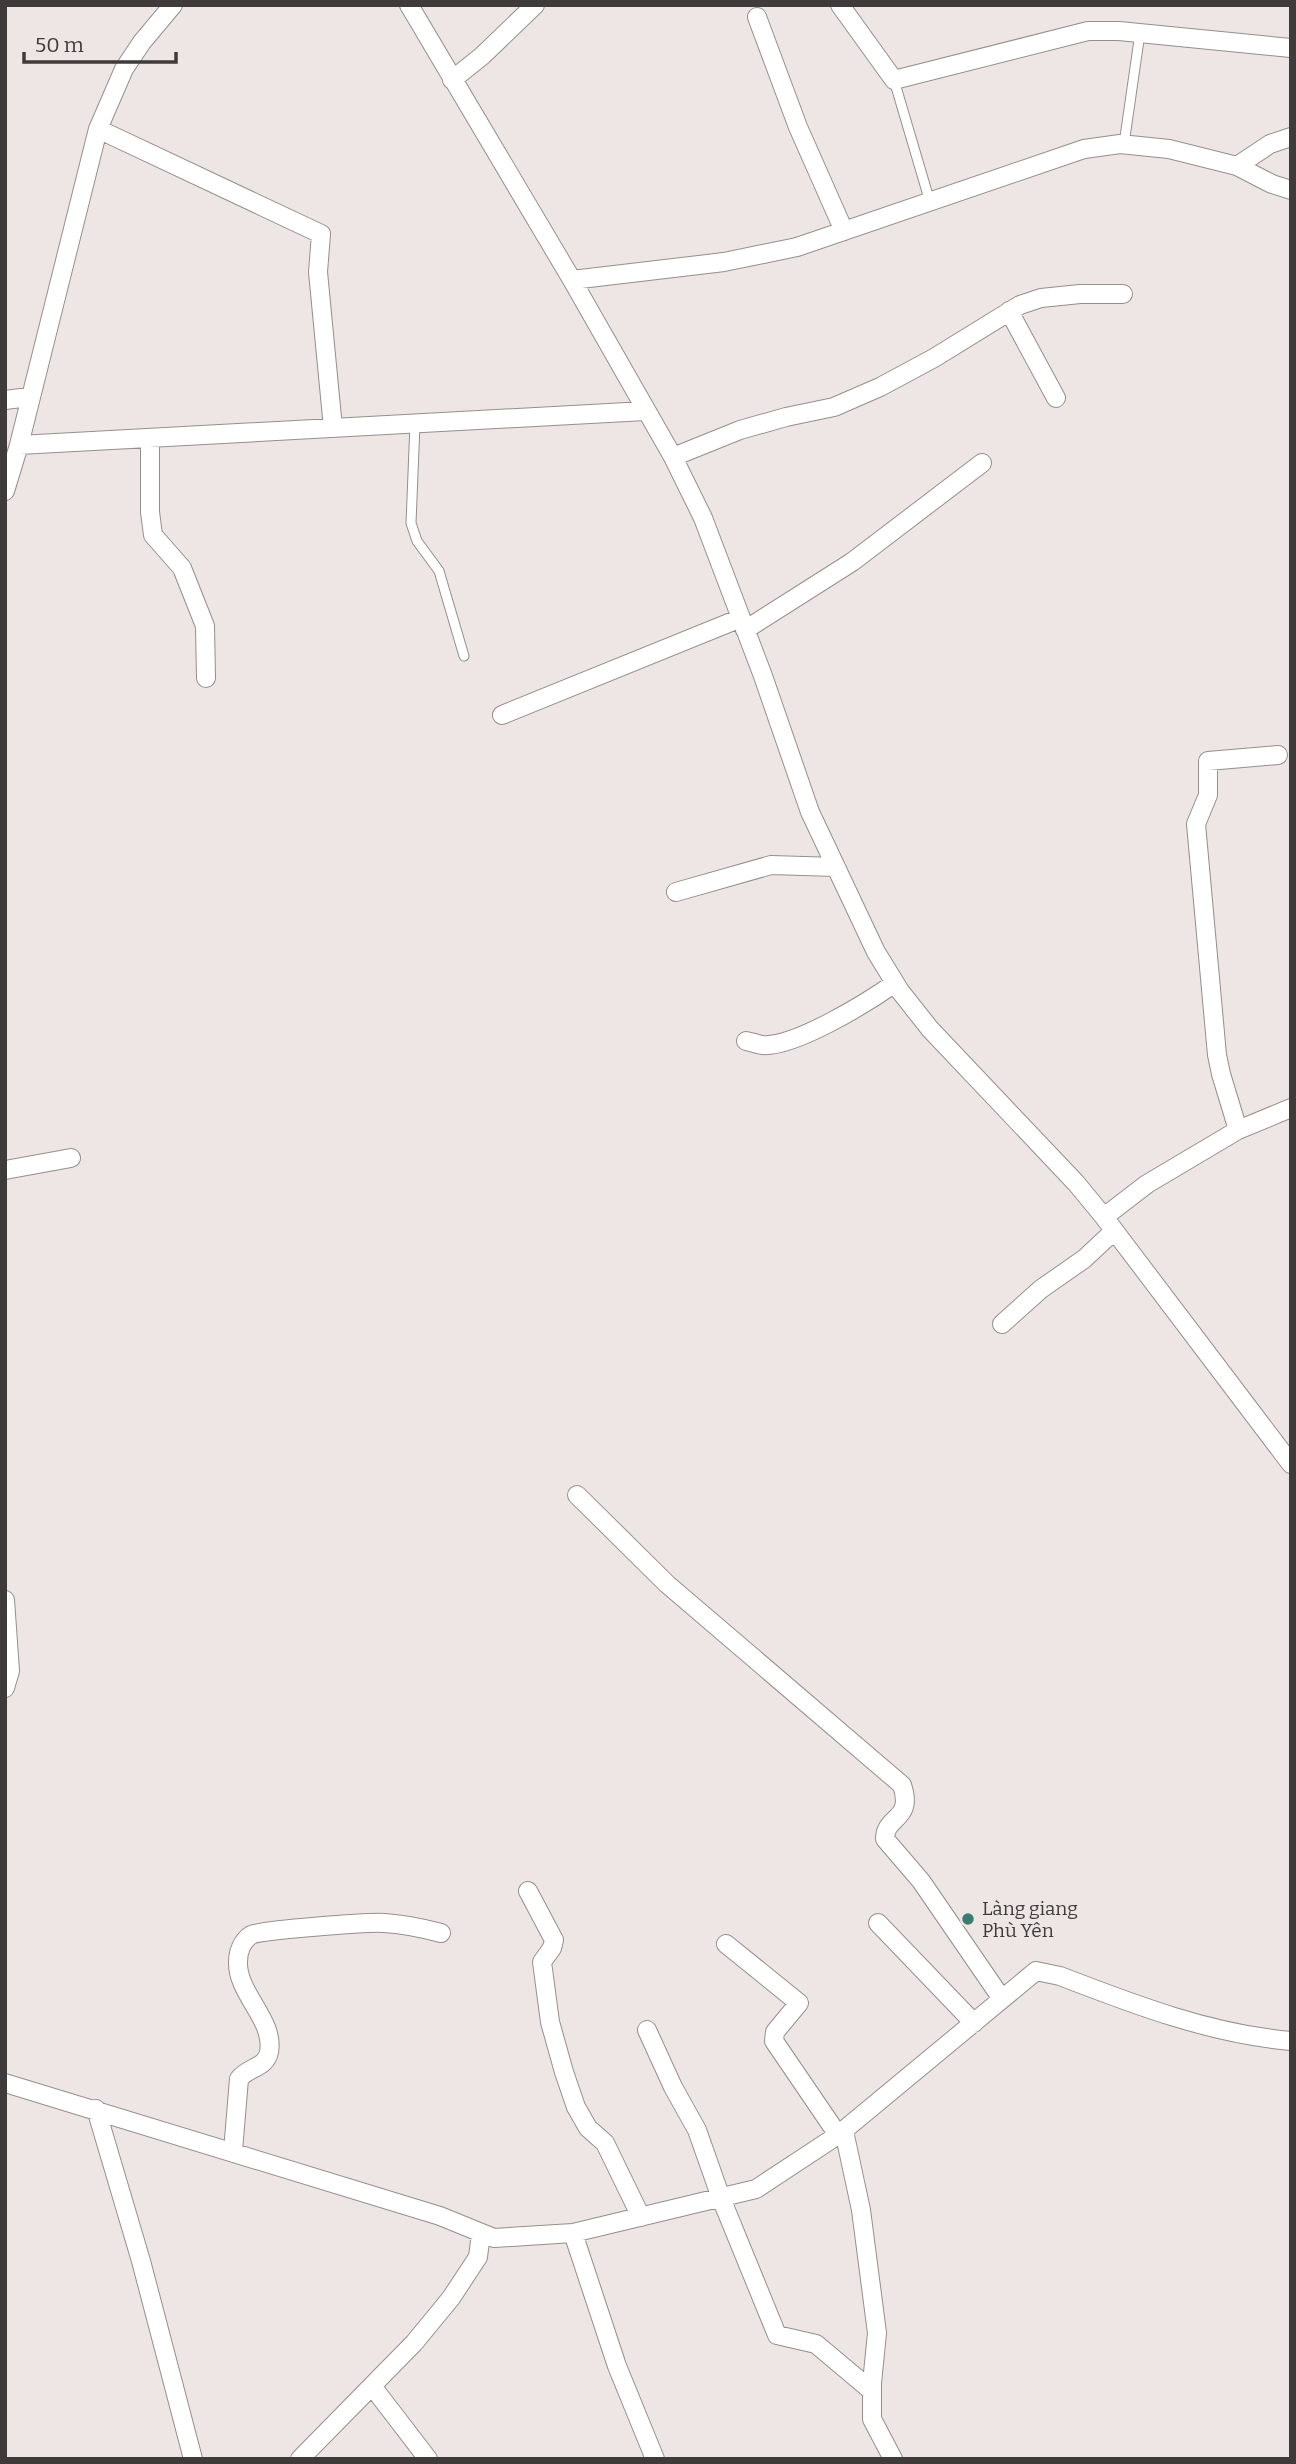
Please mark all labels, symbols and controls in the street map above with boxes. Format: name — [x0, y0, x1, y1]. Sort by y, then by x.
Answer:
scale bar — [24, 21, 177, 65]
text: 50 m — [35, 32, 84, 58]
place label: Làng giang Phù Yên — [982, 1897, 1078, 1942]
marker: Làng giang Phù Yên — [960, 1911, 976, 1927]

